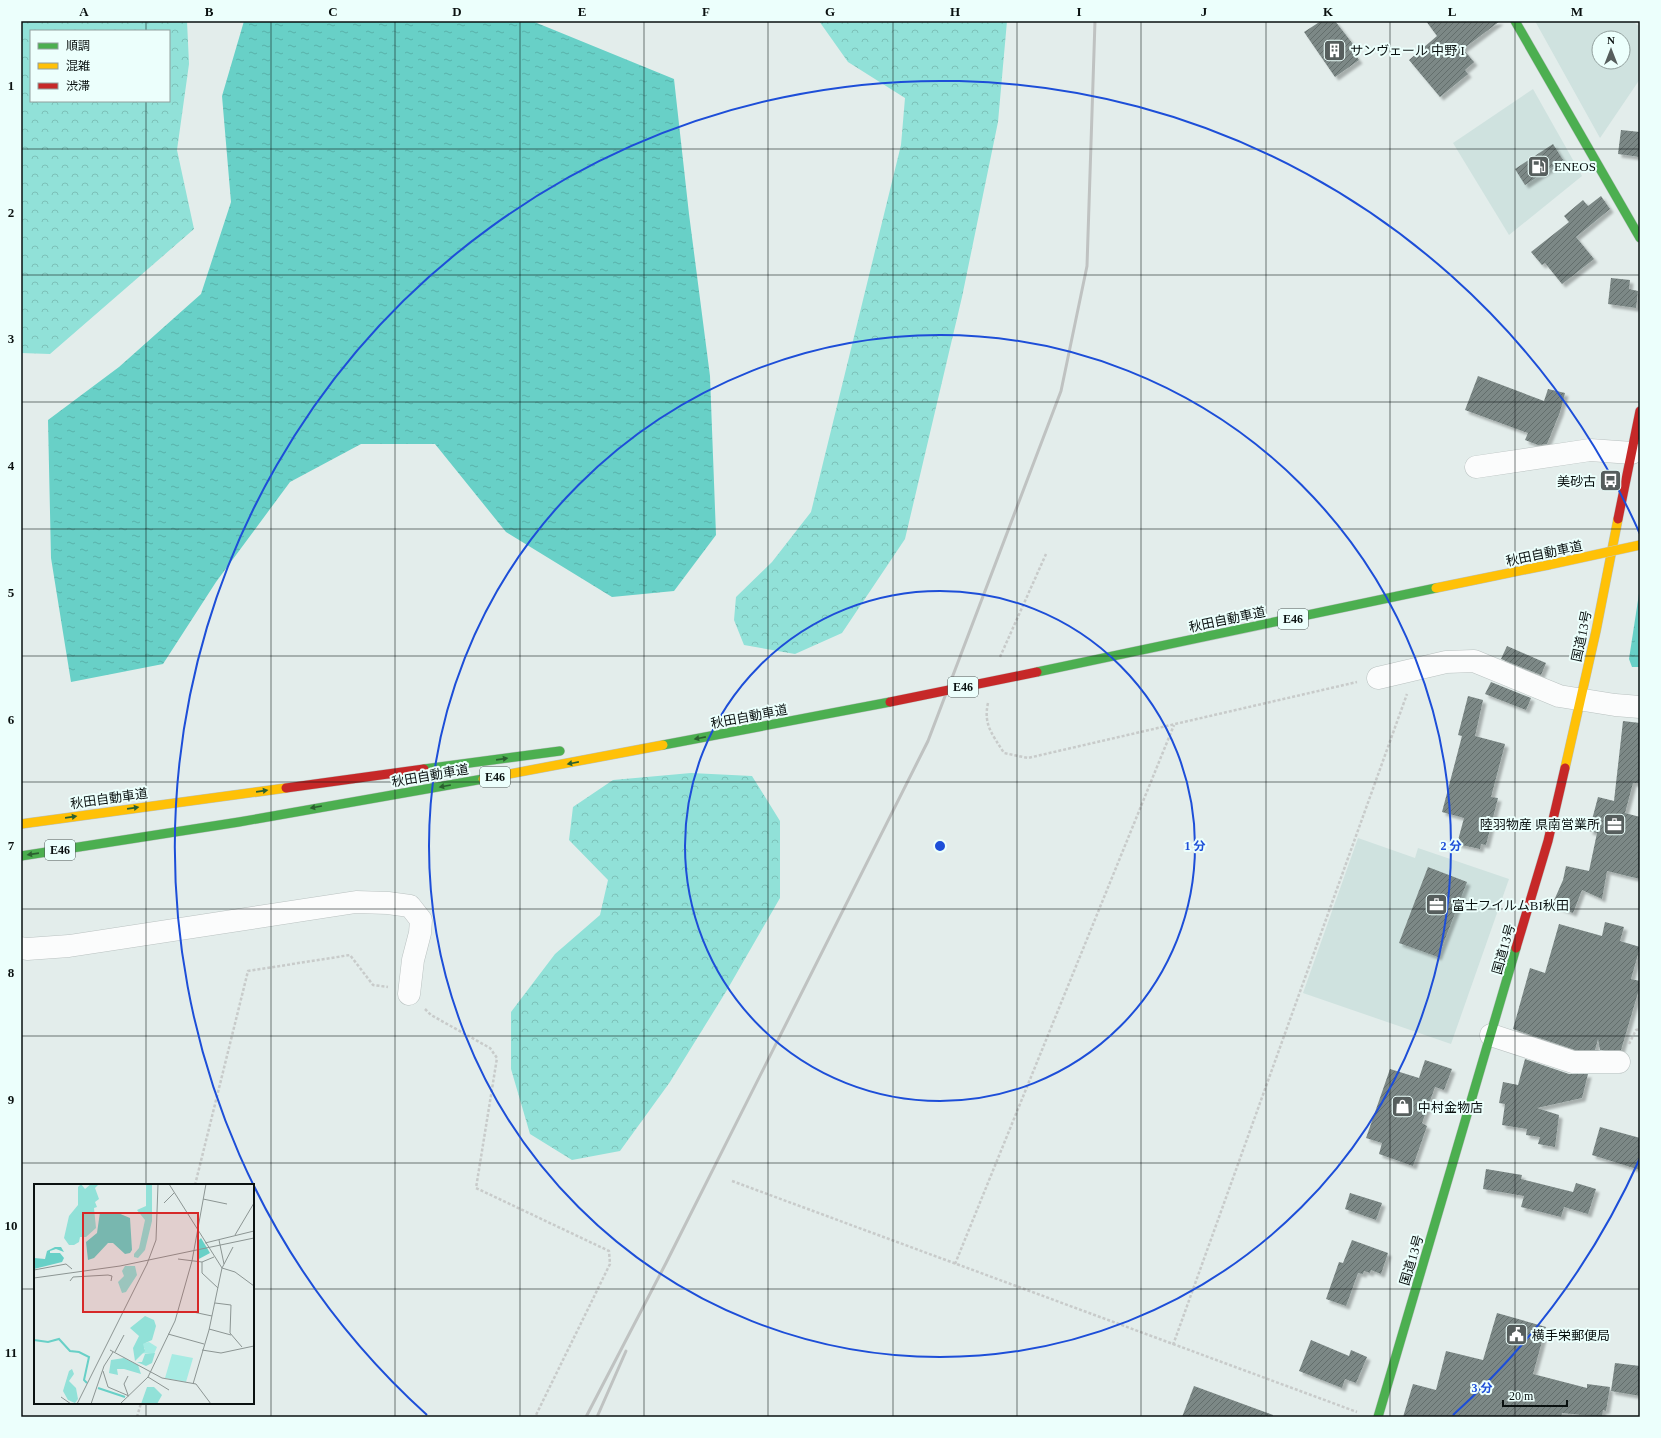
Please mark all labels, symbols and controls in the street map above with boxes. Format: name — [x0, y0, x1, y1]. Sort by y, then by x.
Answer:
text: A — [79, 4, 89, 19]
text: B — [205, 4, 214, 19]
text: C — [328, 4, 338, 19]
text: D — [452, 4, 462, 19]
text: E — [578, 4, 586, 19]
text: F — [702, 4, 710, 19]
text: G — [825, 4, 835, 19]
text: H — [950, 4, 960, 19]
text: I — [1076, 4, 1082, 19]
text: J — [1201, 4, 1208, 19]
text: K — [1323, 4, 1334, 19]
text: L — [1448, 4, 1457, 19]
text: M — [1571, 4, 1583, 19]
legend — [30, 30, 170, 102]
north arrow — [1591, 30, 1631, 70]
text: N — [1607, 34, 1615, 46]
building icon: サンヴェール 中野 I — [1322, 37, 1348, 63]
text: 順調 — [66, 39, 90, 53]
place label: サンヴェール 中野 I — [1350, 43, 1465, 58]
text: 混雑 — [66, 59, 90, 73]
text: 1 — [8, 78, 14, 93]
text: 渋滞 — [66, 79, 90, 93]
fuel station icon: ENEOS — [1525, 153, 1551, 179]
place label: ENEOS — [1554, 159, 1596, 174]
text: 2 — [8, 205, 14, 220]
text: 3 — [8, 331, 15, 346]
text: 4 — [8, 458, 15, 473]
bus stop icon: 美砂古 — [1598, 468, 1624, 494]
place label: 美砂古 — [1557, 474, 1596, 489]
street label: 秋田自動車道 — [1504, 538, 1584, 569]
text: 5 — [8, 585, 15, 600]
street label: 秋田自動車道 — [1187, 604, 1267, 635]
road number: E46 — [1278, 609, 1308, 629]
street label: 国道13号 — [1569, 609, 1594, 663]
road number: E46 — [948, 677, 978, 697]
street label: 秋田自動車道 — [709, 702, 789, 731]
text: 6 — [8, 712, 15, 727]
one-way arrow — [694, 736, 706, 742]
one-way arrow — [496, 756, 508, 762]
one-way arrow — [566, 760, 579, 766]
street label: 秋田自動車道 — [390, 761, 470, 790]
road number: E46 — [480, 767, 510, 787]
one-way arrow — [438, 783, 451, 789]
street label: 秋田自動車道 — [69, 786, 149, 811]
one-way arrow — [256, 788, 268, 794]
one-way arrow — [127, 805, 139, 811]
one-way arrow — [310, 805, 323, 811]
office icon: 陸羽物産 県南営業所 — [1602, 811, 1628, 837]
one-way arrow — [65, 814, 78, 820]
place label: 陸羽物産 県南営業所 — [1480, 817, 1600, 832]
text: 7 — [8, 838, 15, 853]
centre of rings — [933, 839, 947, 853]
text: 1 分 — [1184, 839, 1206, 853]
text: 2 分 — [1440, 839, 1462, 853]
road number: E46 — [45, 840, 75, 860]
one-way arrow — [26, 851, 39, 857]
office icon: 富士フイルムBI秋田 — [1423, 892, 1449, 918]
place label: 富士フイルムBI秋田 — [1452, 898, 1569, 913]
street label: 国道13号 — [1489, 922, 1518, 976]
text: 8 — [8, 965, 15, 980]
text: 9 — [8, 1092, 15, 1107]
shop icon: 中村金物店 — [1389, 1094, 1415, 1120]
place label: 中村金物店 — [1418, 1100, 1483, 1115]
inset map — [34, 1184, 254, 1404]
text: 10 — [5, 1218, 18, 1233]
street label: 国道13号 — [1397, 1233, 1426, 1287]
public building icon: 横手栄郵便局 — [1504, 1322, 1530, 1348]
place label: 横手栄郵便局 — [1532, 1328, 1610, 1343]
text: 11 — [5, 1345, 17, 1360]
text: 3 分 — [1471, 1381, 1493, 1395]
scale bar — [1503, 1382, 1567, 1408]
text: 20 m — [1509, 1389, 1534, 1403]

